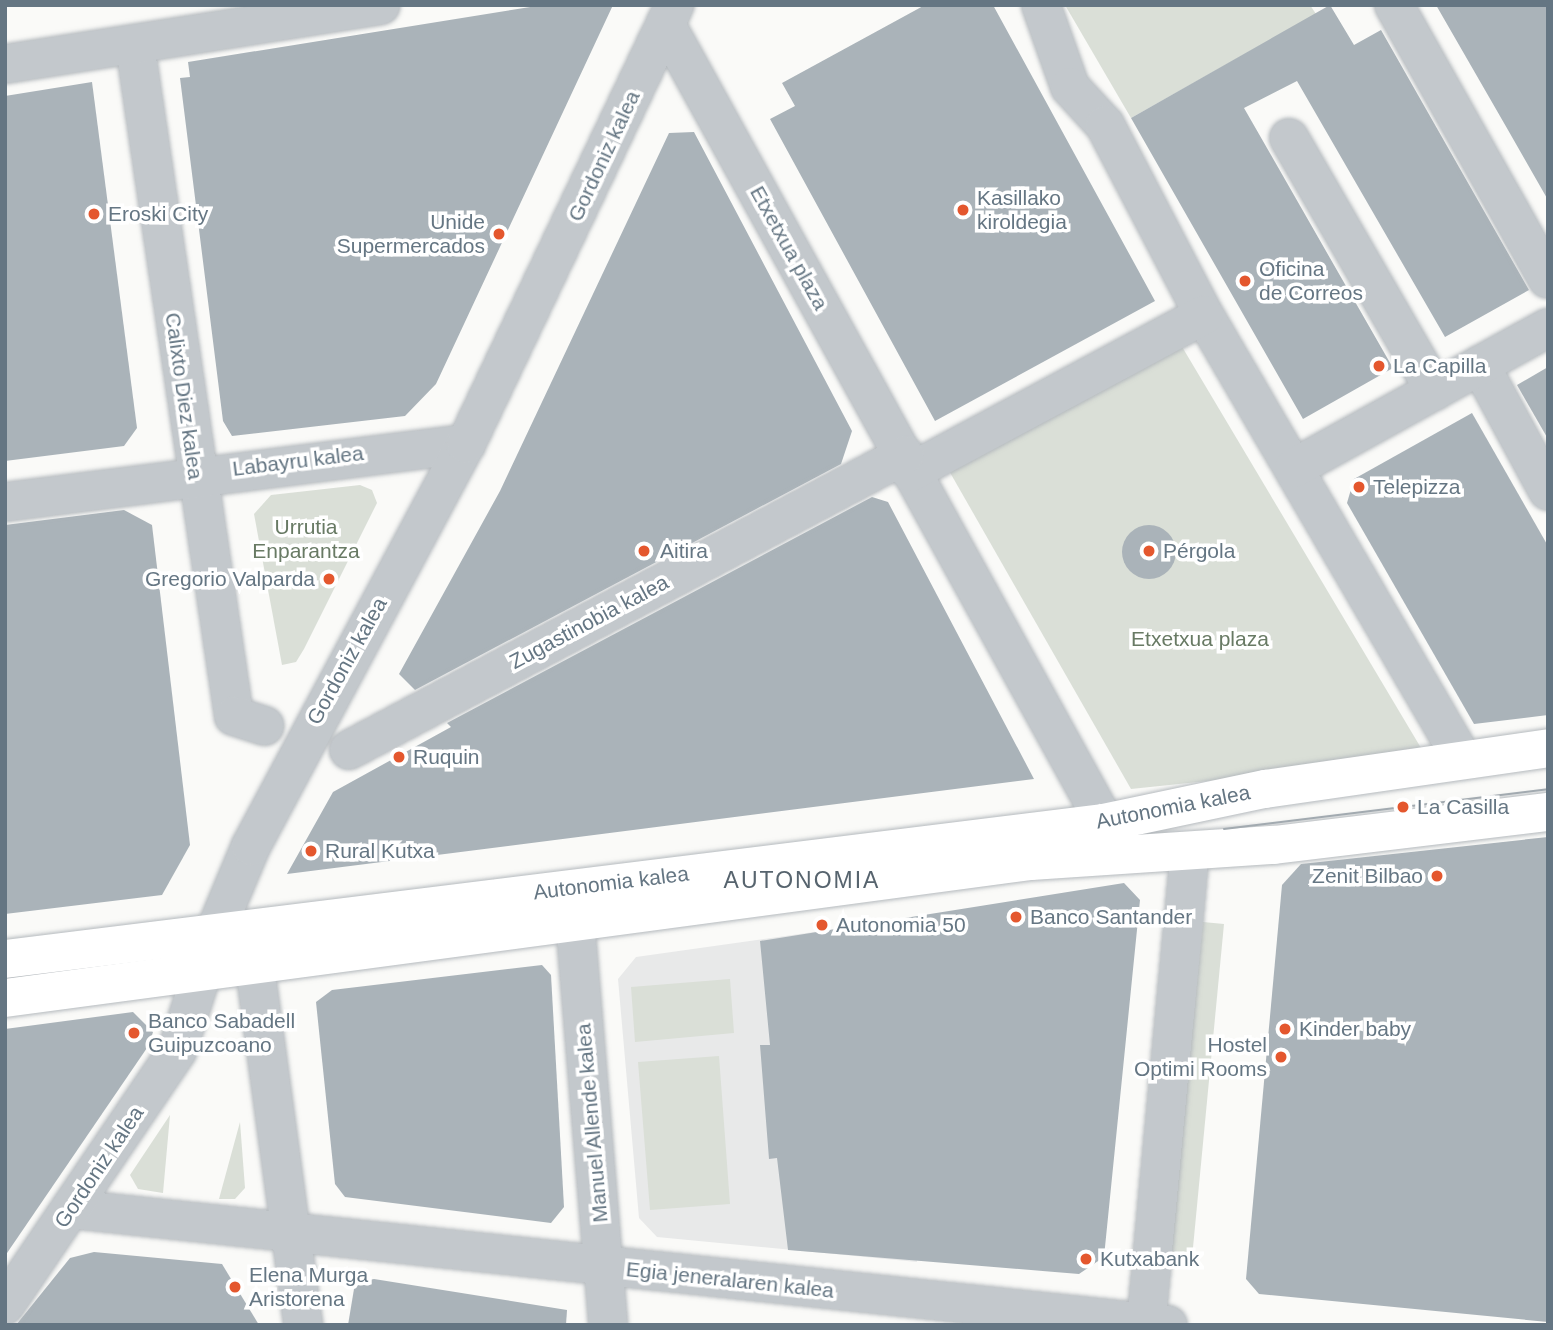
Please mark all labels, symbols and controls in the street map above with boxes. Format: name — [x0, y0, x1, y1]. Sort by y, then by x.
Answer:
street label: Gordoniz kalea — [563, 87, 645, 225]
street label: Etxetxua plaza — [745, 182, 833, 314]
place label: Kasillako kiroldegia — [977, 185, 1067, 235]
place label: Eroski City — [108, 201, 208, 227]
marker: Kasillako kiroldegia — [955, 202, 971, 218]
marker: Eroski City — [86, 206, 102, 222]
place label: Unide Supermercados — [337, 209, 485, 259]
marker: Unide Supermercados — [491, 226, 507, 242]
place label: Oficina de Correos — [1259, 256, 1363, 306]
marker: Oficina de Correos — [1237, 273, 1253, 289]
street label: Calixto Diez kalea — [160, 311, 208, 481]
place label: La Capilla — [1393, 353, 1486, 379]
marker: La Capilla — [1371, 358, 1387, 374]
street label: Labayru kalea — [231, 440, 365, 482]
place label: Telepizza — [1373, 474, 1461, 500]
marker: Telepizza — [1351, 479, 1367, 495]
park label: Urrutia Enparantza — [252, 514, 360, 564]
place label: Aitira — [660, 538, 708, 564]
place label: Pérgola — [1163, 538, 1235, 564]
marker: Aitira — [634, 541, 654, 561]
marker: Pérgola — [1141, 543, 1157, 559]
place label: Gregorio Valparda — [145, 566, 315, 592]
street label: Zugastinobia kalea — [505, 569, 673, 675]
marker: Gregorio Valparda — [321, 571, 337, 587]
street label: Gordoniz kalea — [302, 593, 392, 729]
park label: Etxetxua plaza — [1131, 626, 1269, 652]
place label: Ruquin — [413, 744, 480, 770]
marker: Ruquin — [391, 749, 407, 765]
street label: Autonomia kalea — [1094, 780, 1252, 834]
place label: La Casilla — [1417, 794, 1509, 820]
marker: La Casilla — [1395, 799, 1411, 815]
place label: Rural Kutxa — [325, 838, 435, 864]
marker: Rural Kutxa — [303, 843, 319, 859]
street label: Autonomia kalea — [532, 861, 690, 905]
place label: Zenit Bilbao — [1312, 863, 1423, 889]
district label: AUTONOMIA — [725, 866, 879, 894]
marker: Zenit Bilbao — [1429, 868, 1445, 884]
place label: Banco Santander — [1030, 904, 1192, 930]
marker: Banco Santander — [1008, 909, 1024, 925]
place label: Autonomia 50 — [836, 912, 966, 938]
marker: Autonomia 50 — [814, 917, 830, 933]
place label: Banco Sabadell Guipuzcoano — [148, 1008, 295, 1058]
place label: Kinder baby — [1299, 1016, 1411, 1042]
marker: Kinder baby — [1277, 1021, 1293, 1037]
street label: Manuel Allende kalea — [571, 1022, 613, 1224]
marker: Banco Sabadell Guipuzcoano — [126, 1025, 142, 1041]
place label: Hostel Optimi Rooms — [1134, 1032, 1267, 1082]
marker: Hostel Optimi Rooms — [1273, 1049, 1289, 1065]
street label: Gordoniz kalea — [49, 1101, 149, 1233]
place label: Kutxabank — [1100, 1246, 1199, 1272]
marker: Kutxabank — [1078, 1251, 1094, 1267]
street label: Egia jeneralaren kalea — [625, 1257, 835, 1303]
place label: Elena Murga Aristorena — [249, 1262, 368, 1312]
marker: Elena Murga Aristorena — [227, 1279, 243, 1295]

